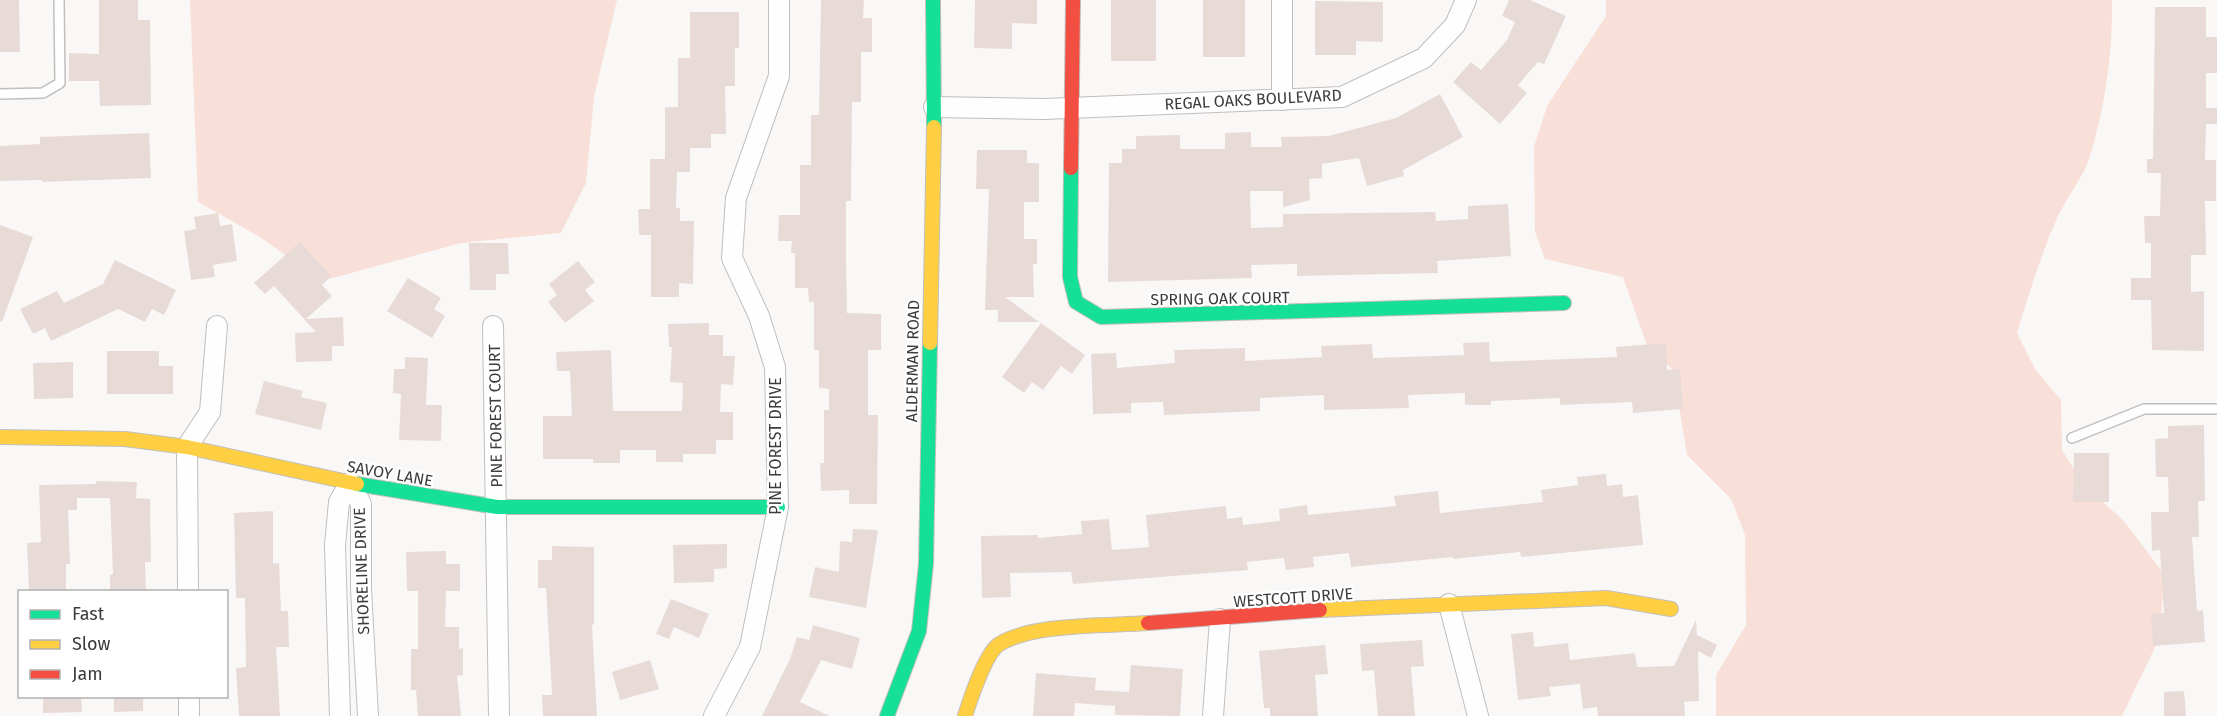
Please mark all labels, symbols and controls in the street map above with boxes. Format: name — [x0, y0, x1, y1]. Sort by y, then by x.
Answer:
street label: REGAL OAKS BOULEVARD — [1164, 85, 1342, 114]
street label: SPRING OAK COURT — [1150, 288, 1291, 309]
street label: ALDERMAN ROAD — [902, 300, 923, 422]
street label: PINE FOREST COURT — [485, 343, 506, 488]
street label: PINE FOREST DRIVE — [766, 377, 785, 515]
street label: SAVOY LANE — [346, 457, 434, 490]
street label: SHORELINE DRIVE — [350, 507, 373, 635]
street label: WESTCOTT DRIVE — [1233, 584, 1353, 611]
legend — [18, 590, 228, 698]
text: Fast — [72, 603, 105, 625]
text: Slow — [72, 633, 111, 655]
text: Jam — [72, 663, 103, 685]

